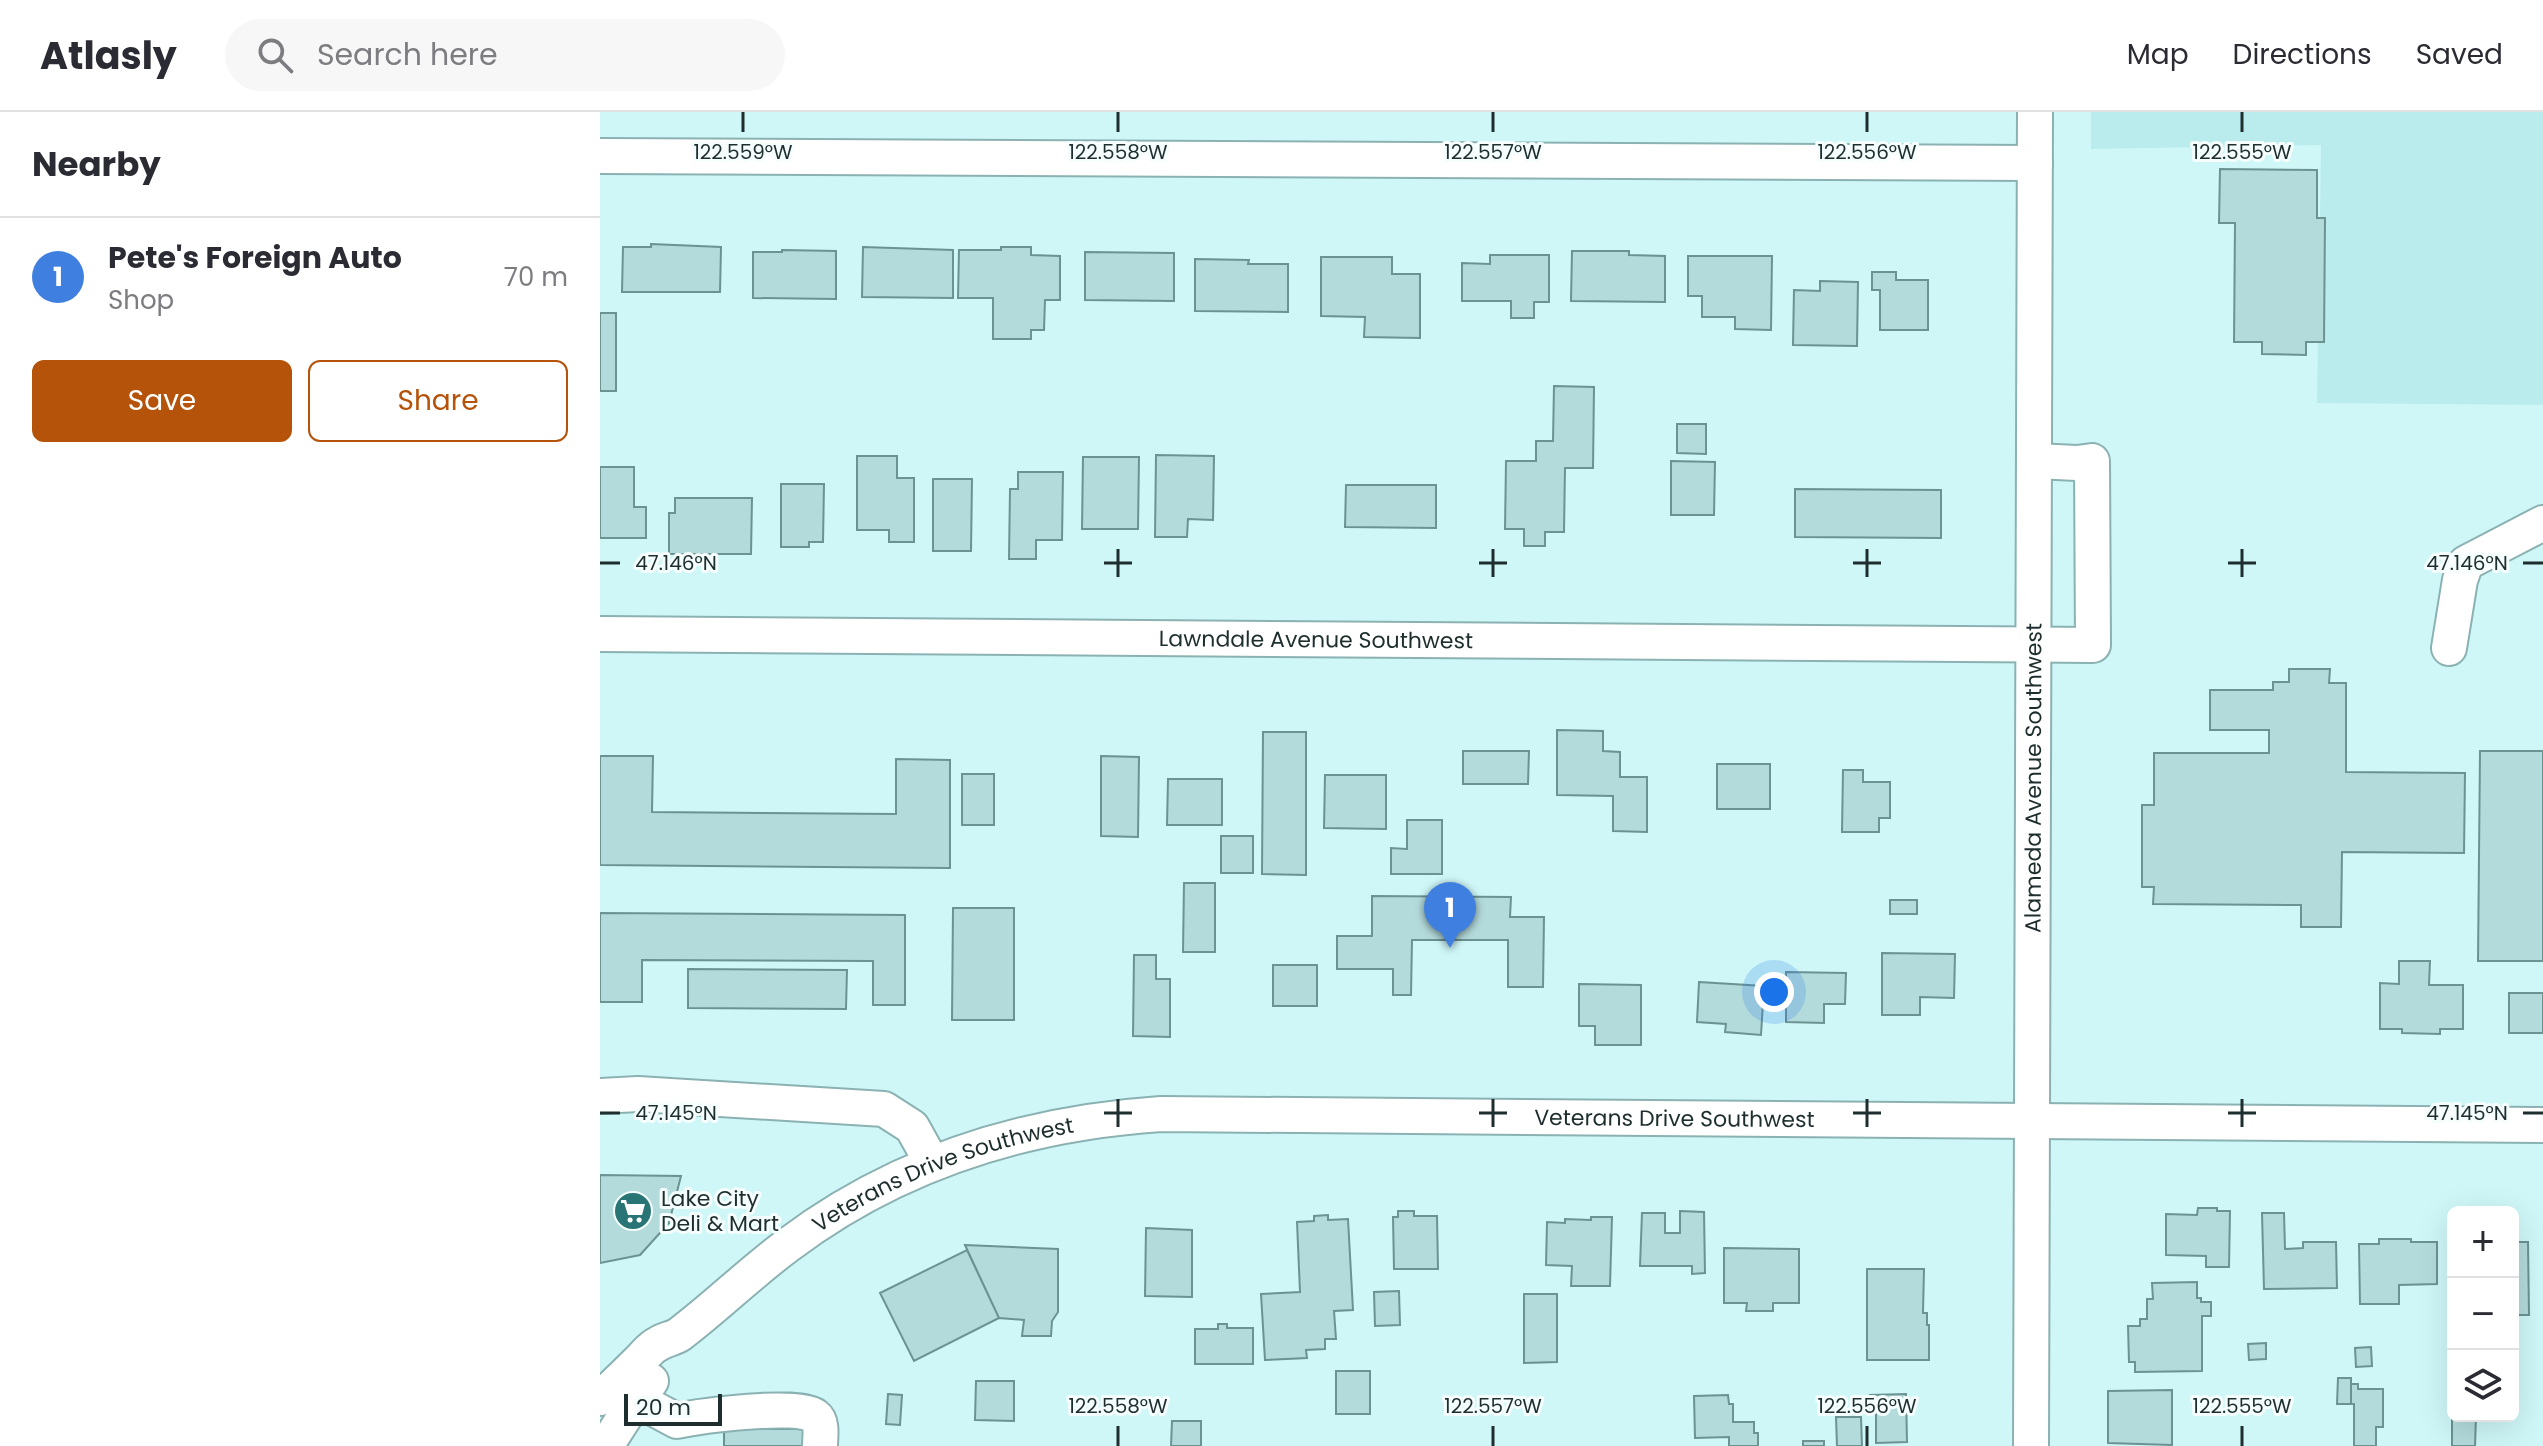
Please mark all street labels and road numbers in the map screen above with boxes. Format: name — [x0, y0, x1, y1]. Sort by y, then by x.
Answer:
street label: Lawndale Avenue Southwest — [1159, 623, 1473, 656]
street label: Alameda Avenue Southwest — [2017, 623, 2049, 933]
street label: Veterans Drive Southwest — [1534, 1101, 1815, 1135]
street label: Veterans Drive Southwest — [806, 1109, 1076, 1239]

